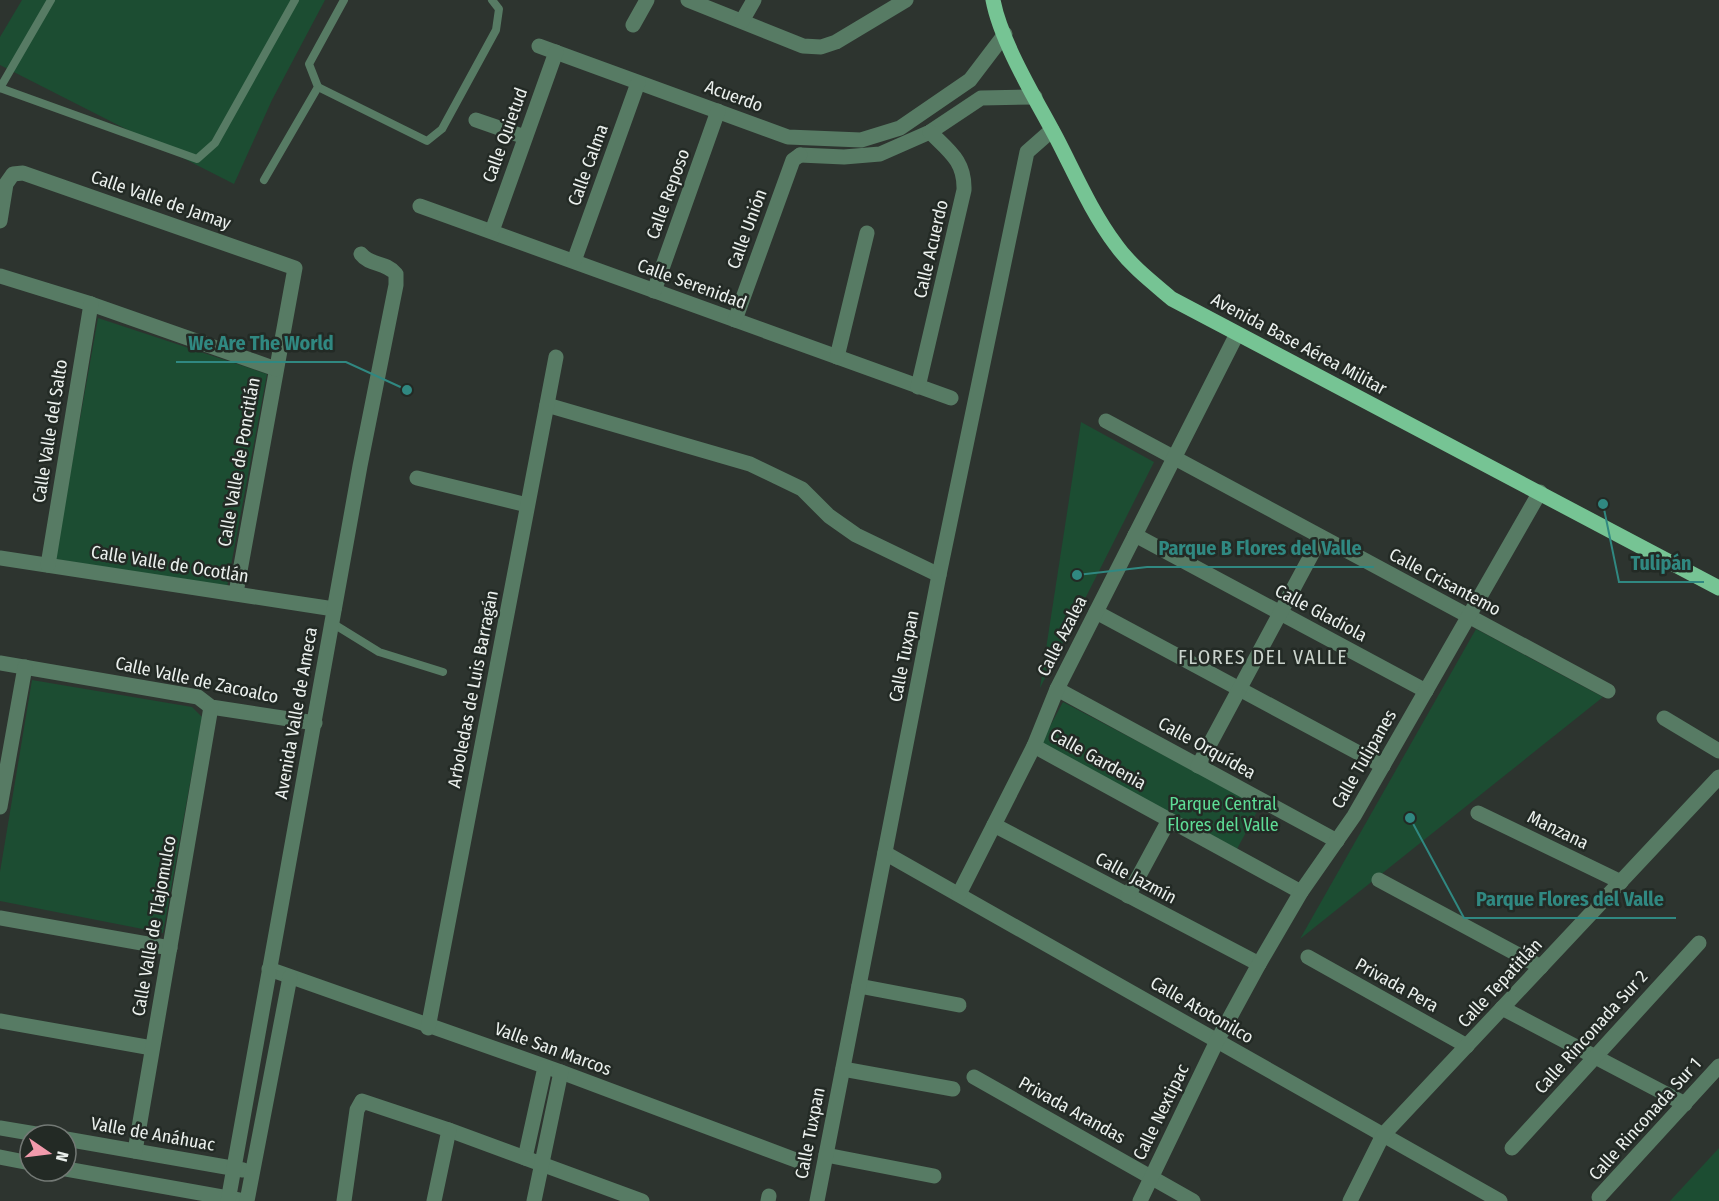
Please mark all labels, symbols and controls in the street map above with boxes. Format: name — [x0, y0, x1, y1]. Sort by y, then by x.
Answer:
street label: Acuerdo — [702, 75, 766, 117]
street label: Calle Quietud — [478, 85, 532, 185]
street label: Calle Calma — [563, 121, 613, 209]
street label: Calle Reposo — [641, 146, 695, 242]
street label: Calle Valle de Jamay — [88, 166, 234, 234]
street label: Calle Unión — [722, 186, 772, 272]
street label: Calle Acuerdo — [909, 198, 953, 300]
street label: Calle Serenidad — [634, 254, 750, 314]
street label: Avenida Base Aérea Militar — [1207, 288, 1391, 400]
callout: We Are The World — [176, 324, 346, 362]
text: We Are The World — [188, 331, 334, 355]
street label: Calle Valle del Salto — [28, 358, 72, 504]
street label: Calle Valle de Poncitlán — [213, 376, 265, 548]
callout: Parque B Flores del Valle — [1147, 529, 1374, 567]
text: Parque B Flores del Valle — [1158, 536, 1362, 560]
street label: Calle Valle de Ocotlán — [90, 541, 250, 587]
street label: Calle Crisantemo — [1385, 543, 1505, 621]
callout: Tulipán — [1619, 544, 1704, 582]
text: Tulipán — [1630, 551, 1692, 575]
street label: Calle Gladiola — [1271, 580, 1371, 647]
street label: Arboledas de Luis Barragán — [443, 588, 503, 790]
street label: Calle Azalea — [1032, 592, 1092, 680]
street label: Calle Tuxpan — [884, 608, 924, 704]
street label: Avenida Valle de Ameca — [270, 625, 322, 801]
district label: FLORES DEL VALLE — [1178, 645, 1348, 669]
street label: Calle Valle de Zacoalco — [113, 652, 281, 708]
street label: Calle Tulipanes — [1327, 705, 1401, 812]
street label: Calle Orquídea — [1154, 712, 1260, 784]
street label: Calle Gardenia — [1046, 724, 1150, 795]
park label: Parque Central Flores del Valle — [1167, 793, 1279, 836]
street label: Manzana — [1524, 806, 1592, 854]
street label: Calle Valle de Tlajomulco — [127, 834, 181, 1018]
street label: Calle Jazmín — [1092, 847, 1180, 909]
callout: Parque Flores del Valle — [1464, 880, 1676, 918]
text: Parque Flores del Valle — [1476, 887, 1664, 911]
street label: Calle Tepatitlán — [1453, 934, 1547, 1032]
street label: Privada Pera — [1352, 953, 1442, 1017]
street label: Calle Rinconada Sur 2 — [1530, 966, 1652, 1098]
street label: Calle Atotonilco — [1147, 972, 1257, 1048]
street label: Valle San Marcos — [491, 1018, 615, 1080]
street label: Calle Rinconada Sur 1 — [1584, 1053, 1706, 1185]
street label: Calle Nextipac — [1128, 1060, 1194, 1164]
street label: Privada Arandas — [1015, 1072, 1129, 1149]
street label: Calle Tuxpan — [790, 1085, 830, 1181]
street label: Valle de Anáhuac — [89, 1112, 217, 1156]
north arrow — [18, 1123, 78, 1183]
text: N — [52, 1150, 72, 1163]

